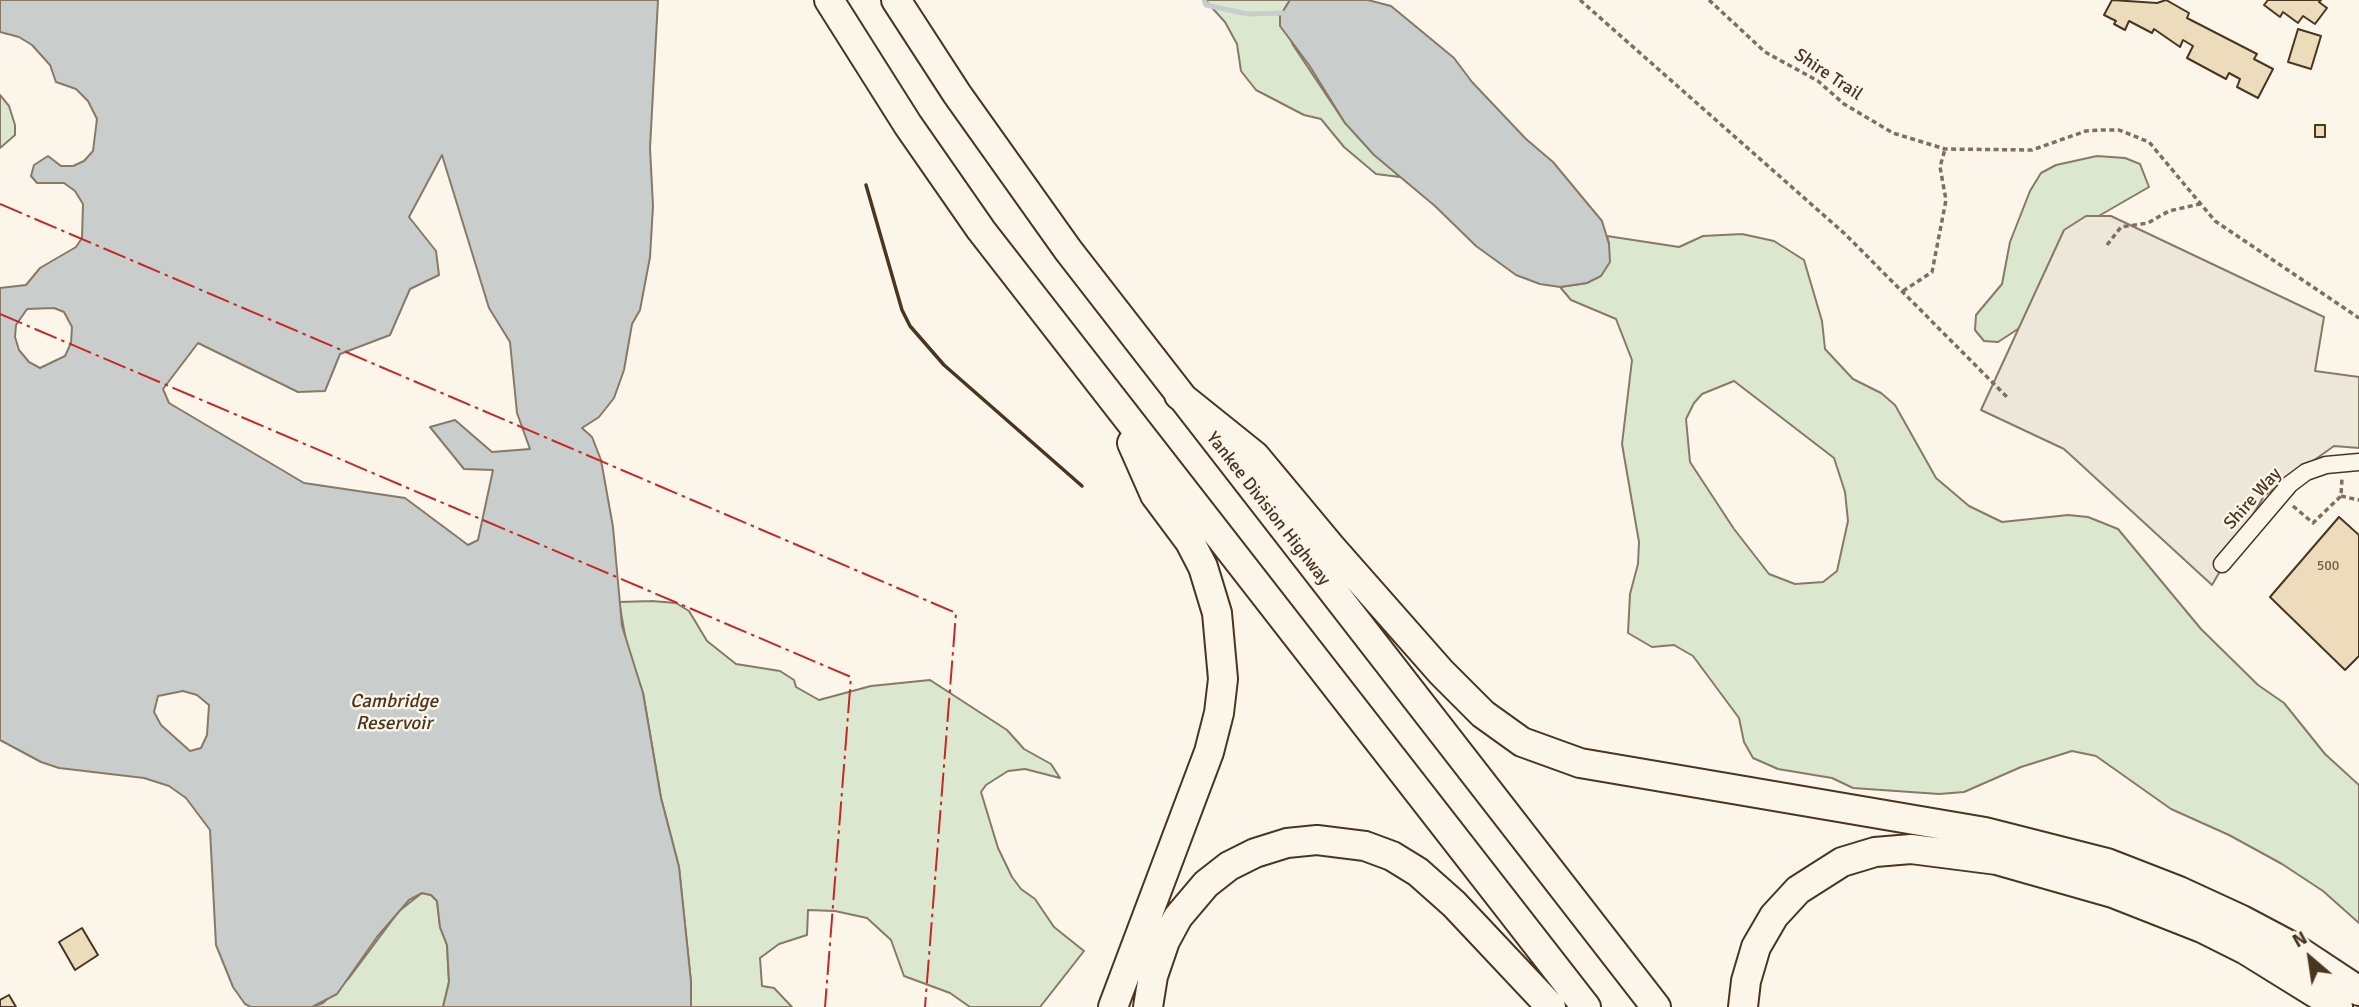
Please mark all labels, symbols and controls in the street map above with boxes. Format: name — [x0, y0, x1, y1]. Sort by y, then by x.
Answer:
street label: Shire Trail — [1790, 44, 1866, 106]
street label: Yankee Division Highway — [1201, 428, 1335, 590]
street label: Shire Way — [2220, 464, 2286, 534]
house number: 500 — [2317, 558, 2339, 574]
water label: Cambridge Reservoir — [350, 691, 438, 735]
north arrow — [2275, 923, 2345, 993]
text: N — [2288, 926, 2311, 953]

